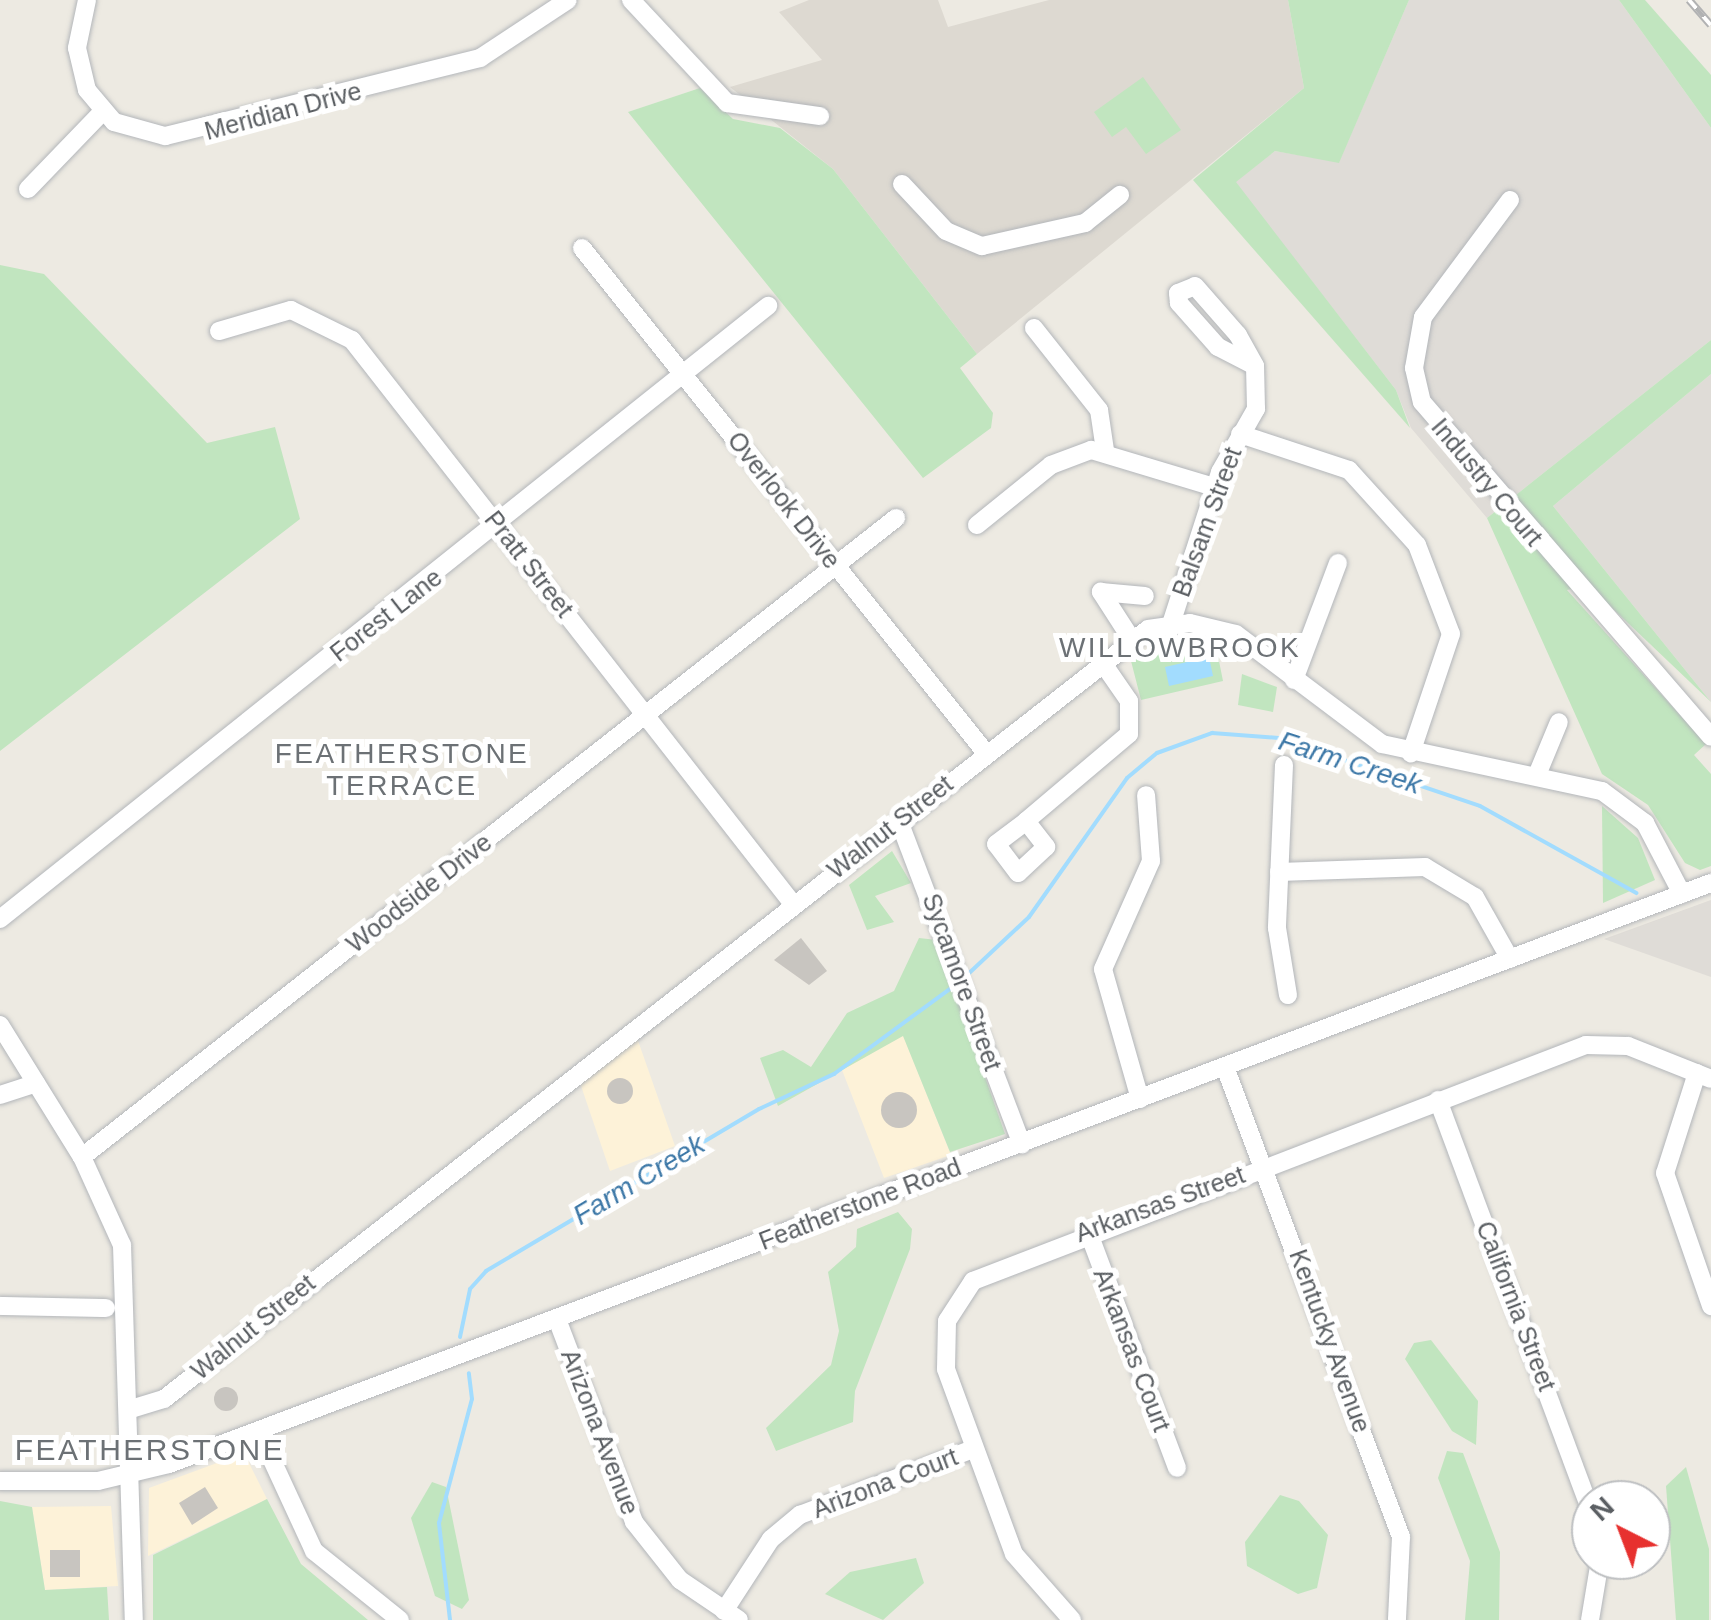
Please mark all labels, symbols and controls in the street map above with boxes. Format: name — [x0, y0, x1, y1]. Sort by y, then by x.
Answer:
street label: Meridian Drive — [201, 76, 365, 146]
street label: Industry Court — [1425, 412, 1549, 552]
street label: Overlook Drive — [721, 426, 847, 574]
street label: Balsam Street — [1166, 443, 1248, 601]
street label: Pratt Street — [478, 505, 580, 623]
street label: Forest Lane — [324, 562, 448, 668]
district label: WILLOWBROOK — [1059, 631, 1301, 665]
water label: Farm Creek — [1275, 724, 1425, 802]
district label: FEATHERSTONE TERRACE — [275, 737, 529, 803]
street label: Walnut Street — [821, 769, 959, 885]
street label: Woodside Drive — [340, 827, 498, 959]
street label: Sycamore Street — [916, 889, 1008, 1075]
water label: Farm Creek — [567, 1128, 711, 1232]
street label: Featherstone Road — [755, 1152, 965, 1256]
street label: Arkansas Street — [1071, 1159, 1249, 1249]
street label: California Street — [1470, 1217, 1562, 1395]
street label: Kentucky Avenue — [1283, 1245, 1377, 1437]
street label: Arkansas Court — [1087, 1264, 1177, 1436]
street label: Walnut Street — [185, 1268, 321, 1386]
street label: Arizona Avenue — [554, 1344, 646, 1520]
district label: FEATHERSTONE — [15, 1432, 285, 1468]
street label: Arizona Court — [808, 1442, 962, 1524]
north arrow — [1571, 1480, 1671, 1580]
text: N — [1584, 1491, 1620, 1527]

